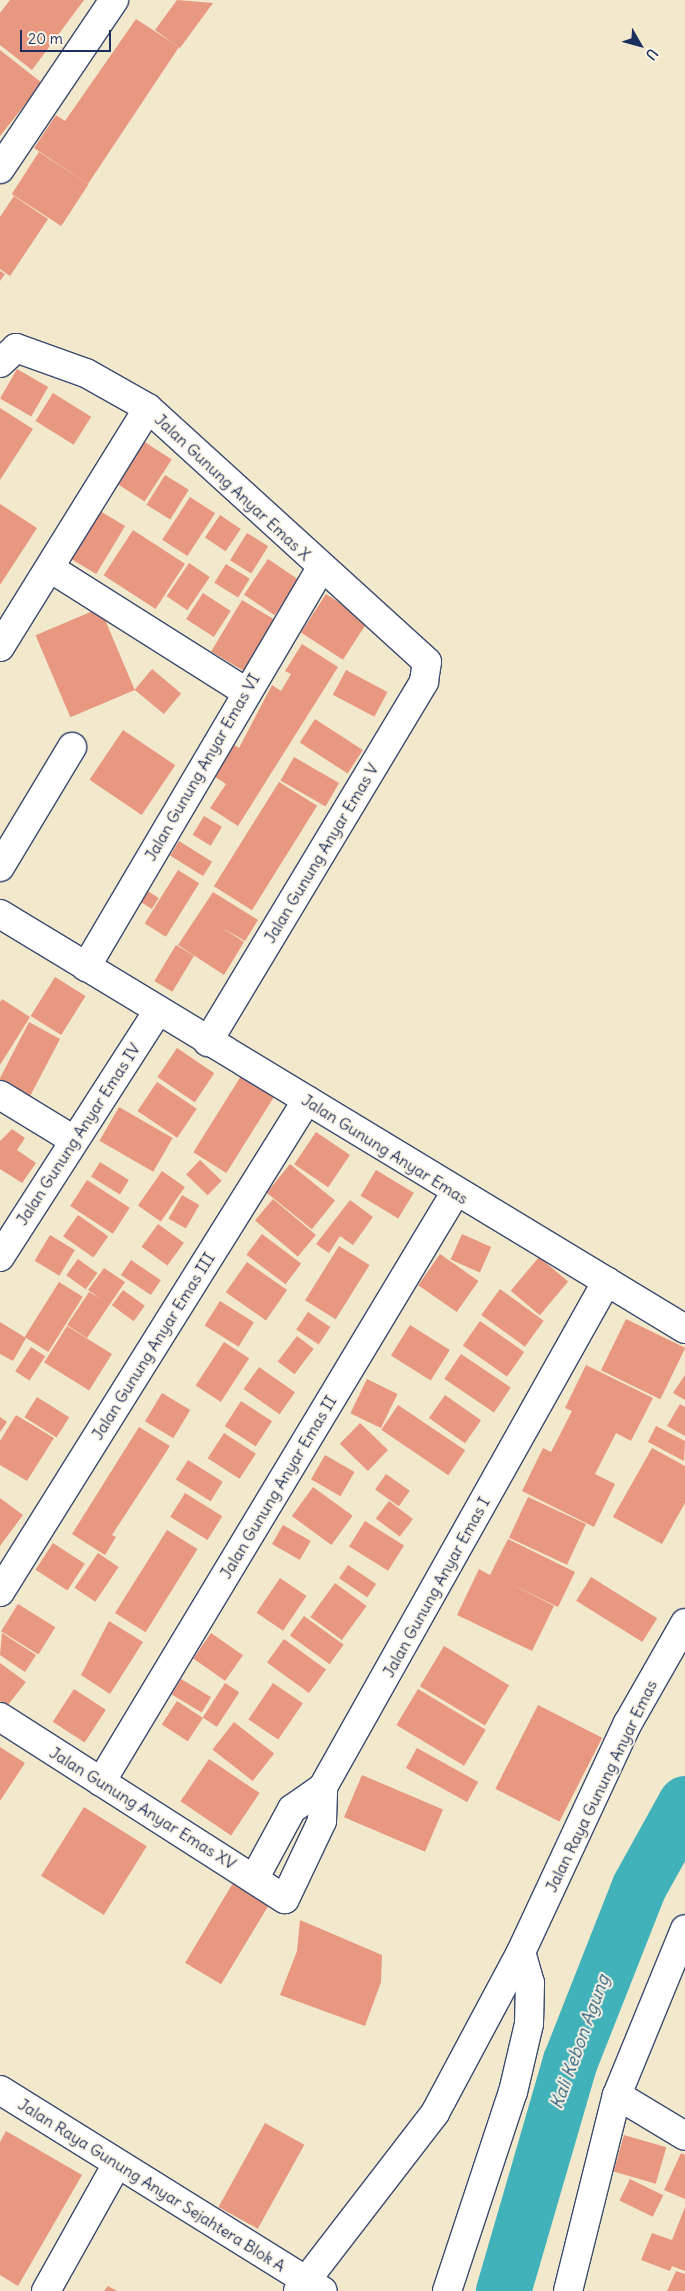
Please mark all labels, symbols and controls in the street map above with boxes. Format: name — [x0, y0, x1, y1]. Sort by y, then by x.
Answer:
scale bar — [22, 20, 114, 52]
north arrow — [615, 20, 665, 70]
text: 20 m — [28, 29, 63, 48]
text: U — [642, 45, 662, 64]
street label: Jalan Gunung Anyar Emas X — [151, 410, 315, 564]
street label: Jalan Gunung Anyar Emas VI — [140, 670, 264, 864]
street label: Jalan Gunung Anyar Emas V — [260, 760, 382, 946]
street label: Jalan Gunung Anyar Emas IV — [12, 1039, 144, 1229]
street label: Jalan Gunung Anyar Emas — [298, 1090, 472, 1208]
street label: Jalan Gunung Anyar Emas III — [87, 1249, 219, 1443]
street label: Jalan Gunung Anyar Emas II — [216, 1392, 340, 1582]
street label: Jalan Gunung Anyar Emas I — [378, 1494, 494, 1680]
street label: Jalan Raya Gunung Anyar Emas — [541, 1677, 661, 1895]
street label: Jalan Gunung Anyar Emas XV — [46, 1743, 240, 1873]
water label: Kali Kebon Agung — [546, 1972, 614, 2112]
street label: Jalan Raya Gunung Anyar Sejahtera Blok A — [15, 2094, 289, 2276]

